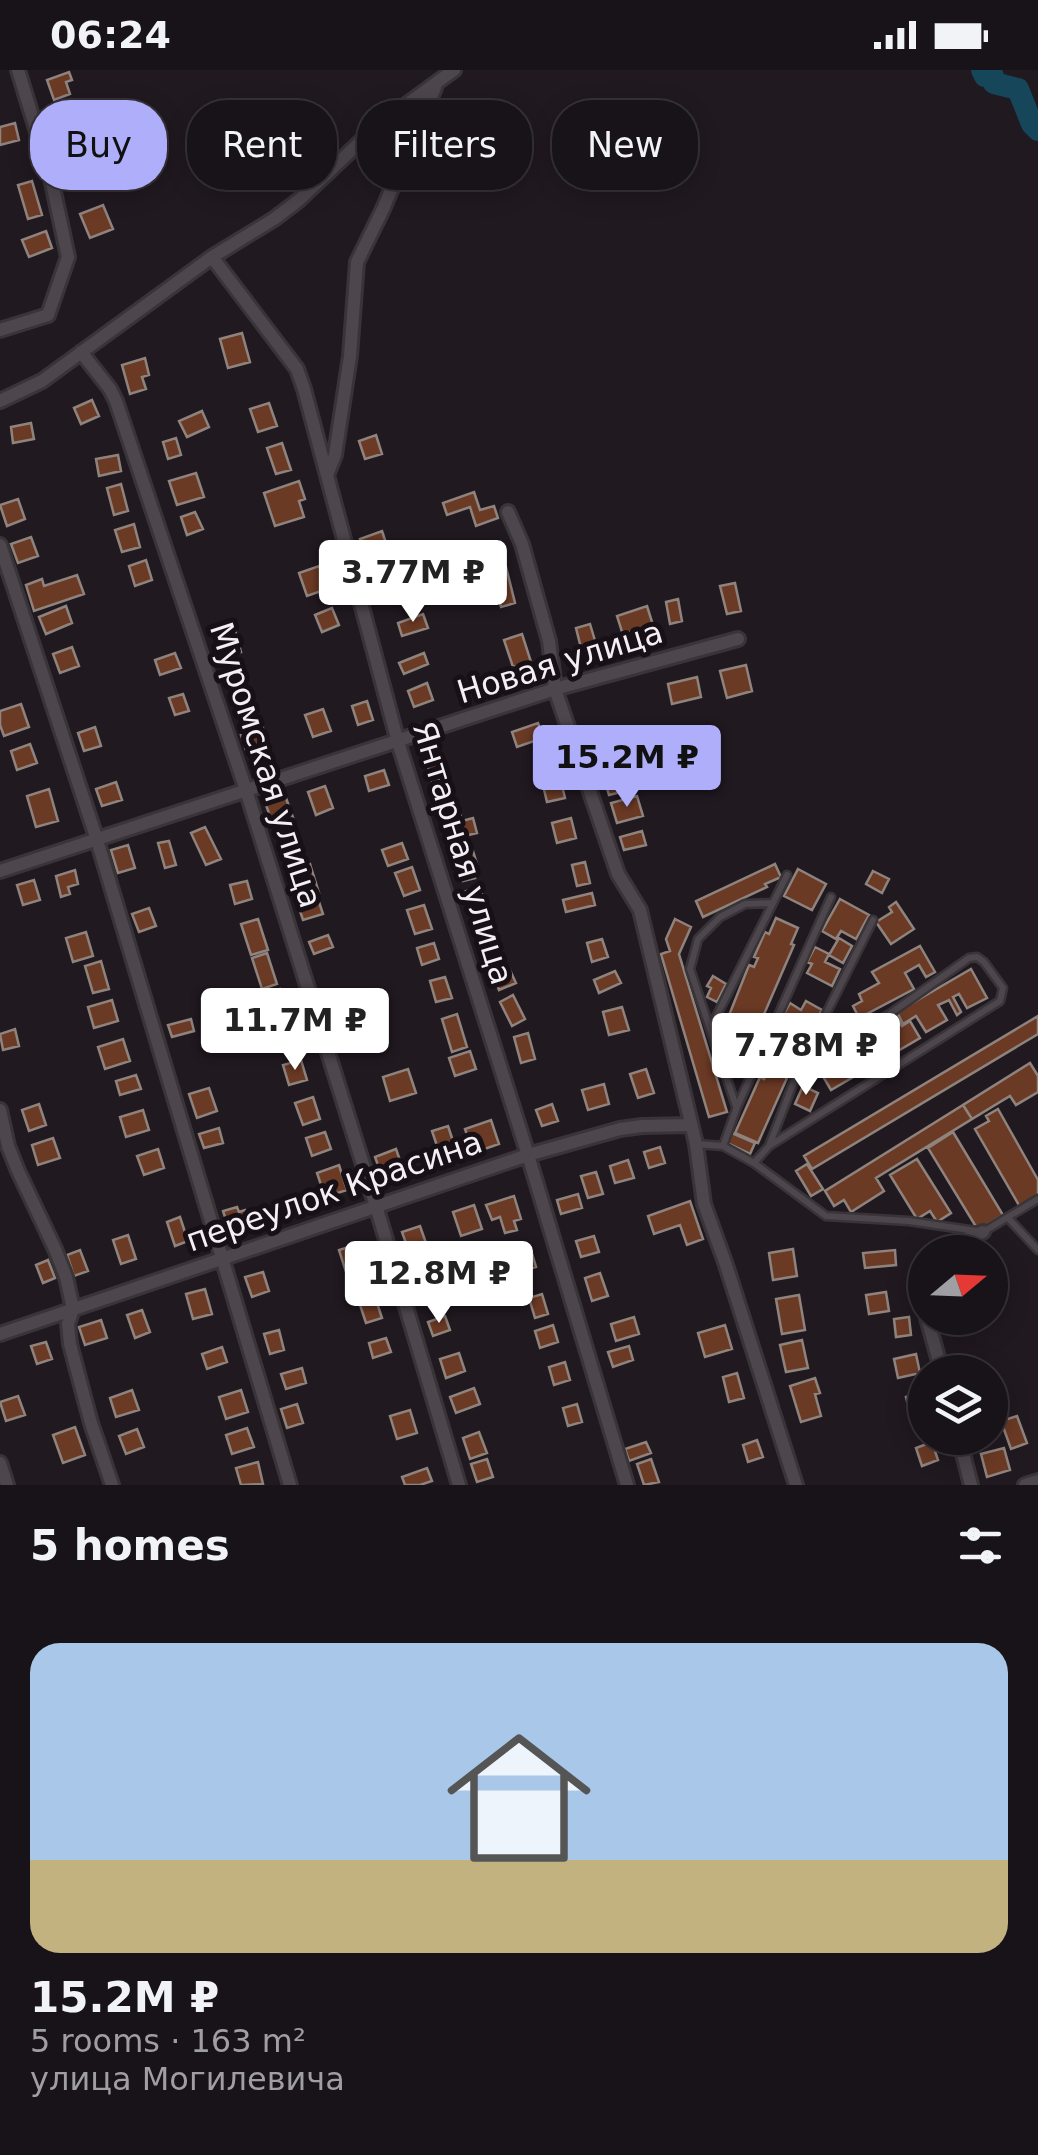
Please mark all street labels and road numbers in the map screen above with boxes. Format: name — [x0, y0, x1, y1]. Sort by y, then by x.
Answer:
street label: Новая улица — [453, 613, 667, 711]
street label: Муромская улица — [202, 617, 330, 913]
street label: Янтарная улица — [405, 717, 521, 989]
street label: переулок Красина — [181, 1122, 487, 1260]

